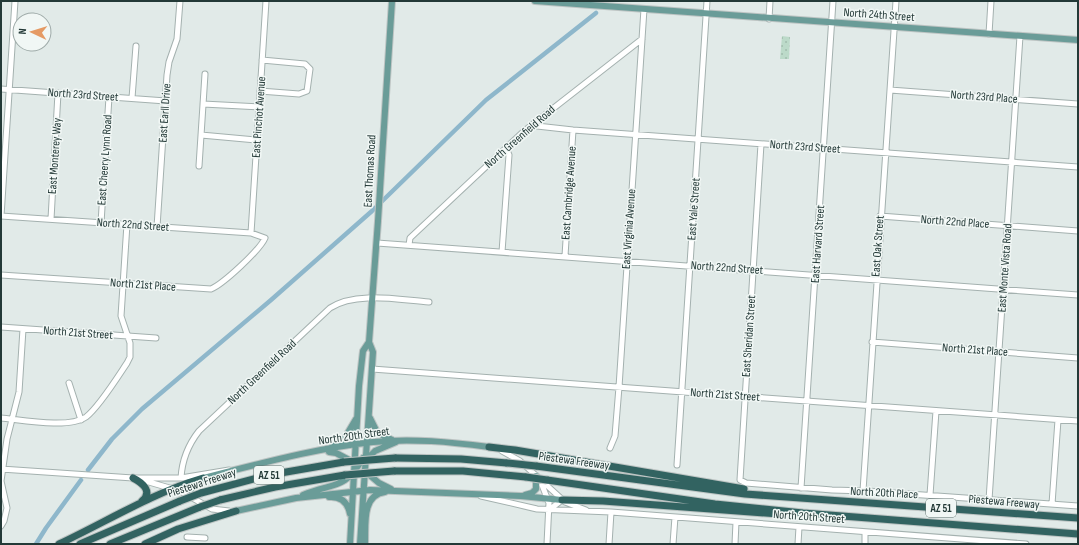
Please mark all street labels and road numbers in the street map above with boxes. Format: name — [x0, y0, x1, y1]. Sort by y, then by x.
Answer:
street label: North 24th Street — [843, 5, 915, 25]
street label: East Pinchot Avenue — [249, 76, 269, 158]
street label: East Earll Drive — [155, 83, 175, 143]
street label: North 23rd Street — [47, 85, 119, 105]
street label: North 23rd Place — [950, 87, 1018, 107]
street label: North Greenfield Road — [482, 102, 558, 172]
street label: East Cheery Lynn Road — [94, 114, 116, 206]
street label: East Monterey Way — [45, 117, 65, 195]
street label: East Thomas Road — [361, 134, 379, 208]
street label: North 23rd Street — [769, 137, 841, 157]
street label: East Cambridge Avenue — [558, 146, 580, 240]
street label: East Yale Street — [684, 177, 704, 241]
street label: East Virginia Avenue — [619, 188, 639, 270]
street label: East Harvard Street — [808, 204, 828, 283]
street label: North 22nd Place — [920, 212, 990, 232]
street label: East Oak Street — [868, 214, 888, 277]
street label: North 22nd Street — [96, 215, 170, 235]
street label: East Monte Vista Road — [994, 223, 1016, 313]
street label: North 22nd Street — [690, 258, 764, 278]
street label: North 21st Place — [110, 275, 177, 295]
street label: East Sheridan Street — [739, 294, 759, 377]
street label: North 21st Street — [43, 323, 114, 343]
street label: North Greenfield Road — [224, 336, 300, 408]
street label: North 21st Place — [942, 340, 1009, 360]
street label: North 21st Street — [690, 385, 761, 405]
street label: North 20th Street — [317, 424, 391, 448]
street label: Piestewa Freeway — [538, 449, 611, 473]
street label: Piestewa Freeway — [166, 465, 238, 501]
road number: AZ 51 — [254, 466, 284, 484]
street label: North 20th Place — [850, 484, 918, 502]
street label: Piestewa Freeway — [968, 491, 1040, 513]
road number: AZ 51 — [926, 499, 956, 517]
street label: North 20th Street — [773, 507, 846, 527]

